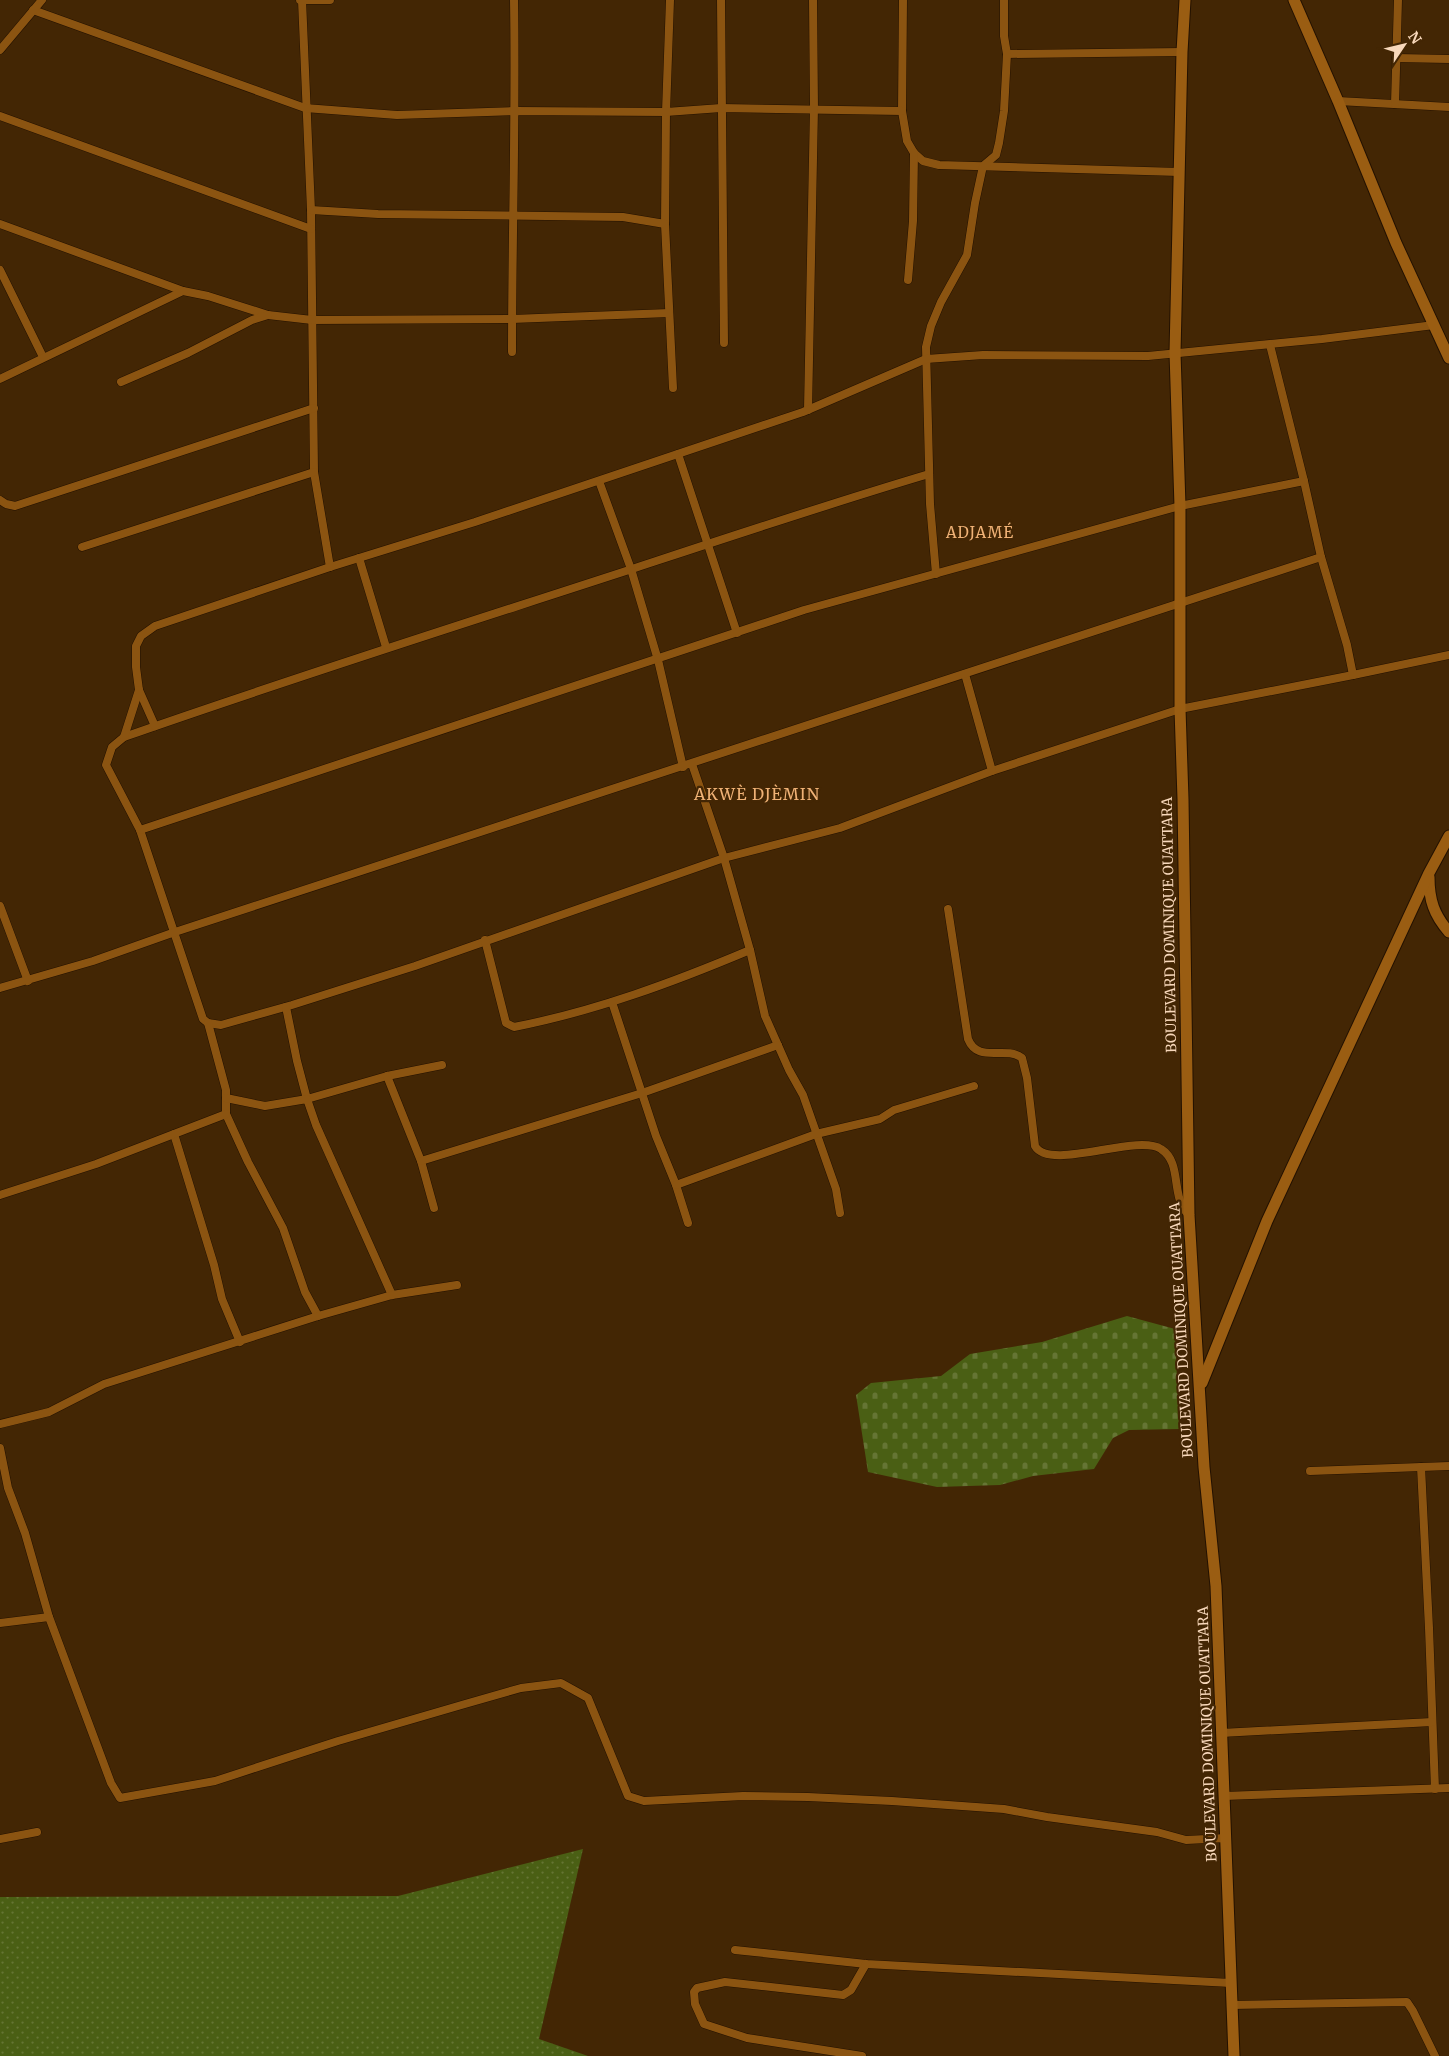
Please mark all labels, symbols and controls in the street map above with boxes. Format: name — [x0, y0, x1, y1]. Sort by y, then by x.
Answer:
north arrow — [1379, 20, 1429, 70]
text: N — [1404, 28, 1425, 47]
district label: ADJAMÉ — [945, 522, 1014, 542]
district label: AKWÈ DJÈMIN — [693, 784, 820, 804]
street label: BOULEVARD DOMINIQUE OUATTARA — [1158, 797, 1180, 1053]
street label: BOULEVARD DOMINIQUE OUATTARA — [1165, 1202, 1197, 1458]
street label: BOULEVARD DOMINIQUE OUATTARA — [1194, 1606, 1220, 1862]

